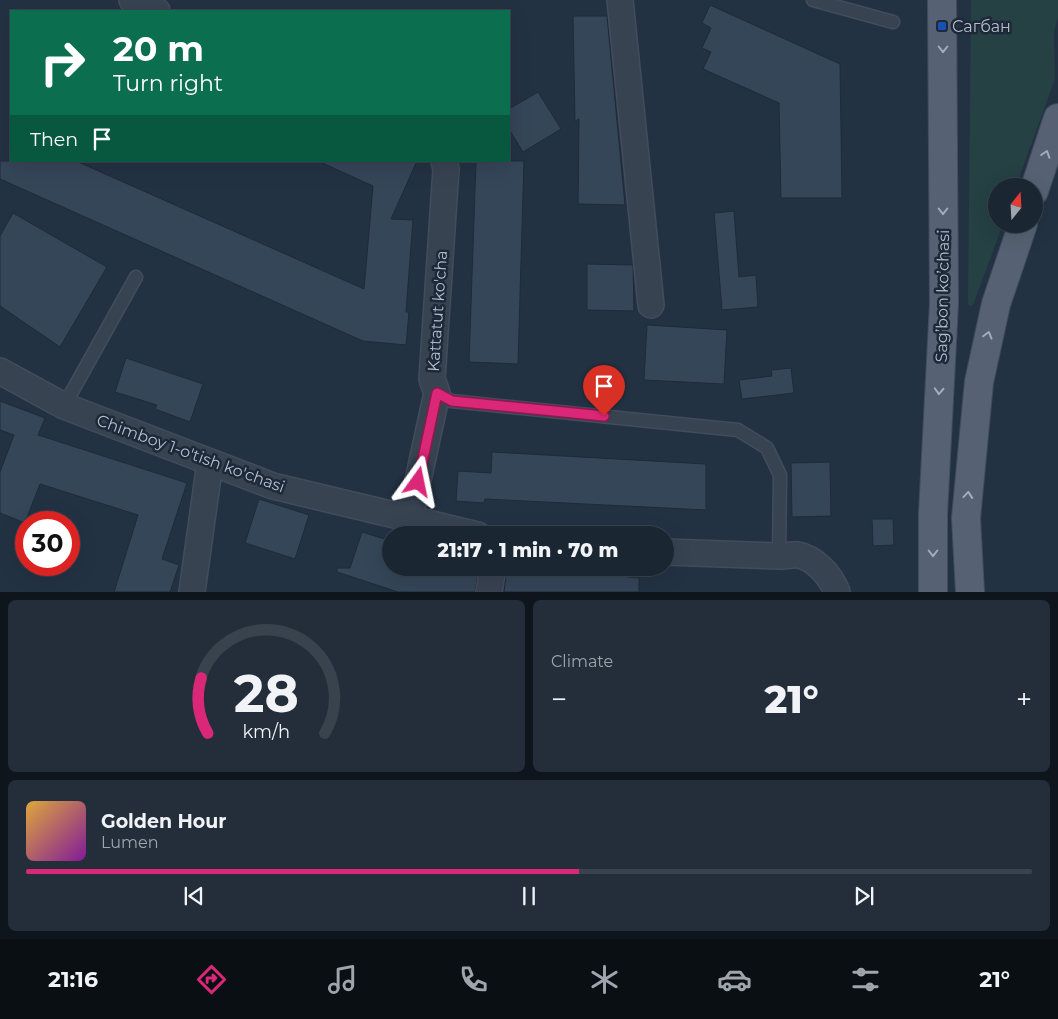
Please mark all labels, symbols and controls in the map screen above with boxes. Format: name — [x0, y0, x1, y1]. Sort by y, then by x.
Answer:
place label: Сагбан — [952, 17, 1011, 36]
marker: Сагбан — [936, 20, 948, 32]
text: 20 m — [113, 27, 204, 70]
icon: right — [30, 30, 95, 95]
one-way arrow — [938, 45, 948, 53]
text: Turn right — [113, 70, 223, 97]
icon: arrive — [88, 125, 116, 153]
text: Then — [30, 128, 78, 151]
one-way arrow — [1040, 151, 1050, 159]
north arrow — [988, 178, 1042, 232]
map controls — [988, 178, 1043, 233]
one-way arrow — [938, 208, 948, 215]
street label: Sag’bon ko’chasi — [932, 229, 953, 363]
street label: Kattatut ko'cha — [424, 250, 451, 372]
one-way arrow — [982, 330, 993, 339]
pin — [583, 365, 625, 416]
icon: arrive — [590, 372, 618, 400]
one-way arrow — [934, 387, 945, 395]
street label: Chimboy 1-o'tish ko'chasi — [94, 411, 288, 496]
position arrow — [391, 455, 443, 507]
one-way arrow — [962, 490, 973, 498]
speed limit sign: 30 — [15, 511, 80, 576]
text: 21:17 · 1 min · 70 m — [438, 539, 618, 562]
one-way arrow — [928, 550, 938, 558]
text: Climate — [551, 652, 613, 671]
text: 28 — [234, 662, 299, 725]
text: 21° — [765, 676, 819, 723]
text: − — [551, 682, 567, 716]
text: + — [1016, 682, 1032, 716]
text: km/h — [243, 721, 290, 742]
text: Golden Hour — [101, 810, 227, 833]
text: Lumen — [101, 833, 159, 852]
icon: previous — [180, 882, 208, 910]
icon: pause — [515, 882, 543, 910]
icon: next — [850, 882, 878, 910]
icon: directions — [194, 962, 229, 997]
icon: music — [325, 962, 360, 997]
icon: phone — [456, 962, 491, 997]
icon: climate — [587, 962, 622, 997]
icon: car — [717, 962, 752, 997]
icon: filters — [848, 962, 883, 997]
text: 21:16 — [48, 966, 98, 993]
text: 21° — [979, 966, 1010, 993]

